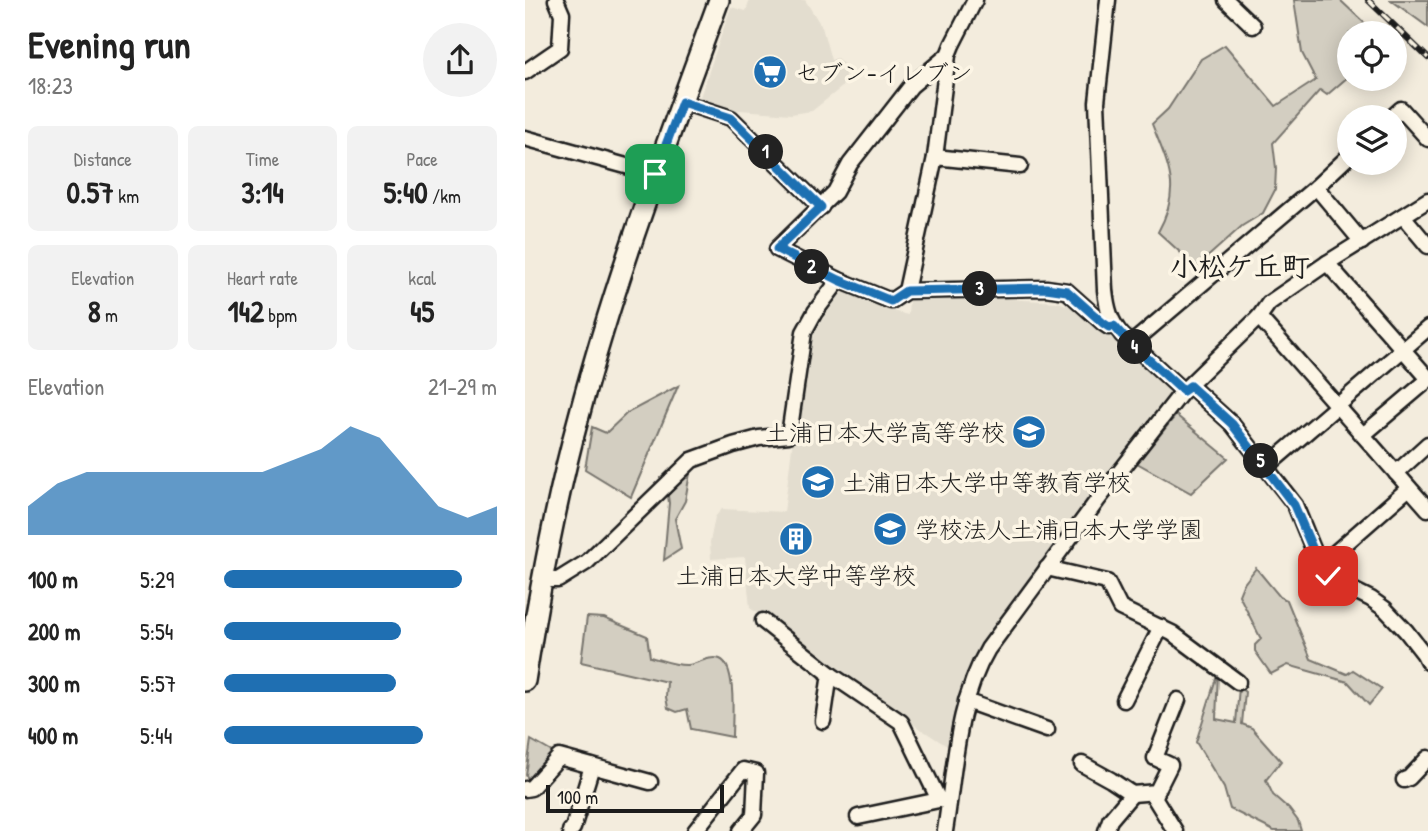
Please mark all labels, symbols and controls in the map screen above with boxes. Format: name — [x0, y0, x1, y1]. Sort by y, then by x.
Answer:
text: Evening run — [28, 18, 191, 70]
map controls — [1337, 21, 1407, 175]
button: locate — [1337, 21, 1407, 91]
button: share — [423, 23, 497, 97]
supermarket icon: セブン-イレブン — [751, 53, 789, 91]
place label: セブン-イレブン — [795, 56, 973, 88]
text: 18:23 — [28, 70, 73, 101]
button: layers — [1337, 105, 1407, 175]
pin: 1 — [749, 134, 783, 170]
text: 1 — [762, 138, 769, 164]
pin — [625, 144, 685, 204]
text: Distance — [74, 146, 132, 172]
text: Time — [246, 146, 279, 172]
text: Pace — [406, 146, 438, 172]
icon: arrive — [636, 155, 674, 193]
text: 0.57 — [67, 172, 114, 212]
text: 3:14 — [241, 172, 284, 212]
text: 5:40 — [383, 172, 428, 212]
text: km — [114, 183, 139, 209]
text: /km — [428, 183, 461, 209]
district label: 小松ケ丘町 — [1170, 247, 1310, 285]
pin: 2 — [795, 250, 829, 284]
text: 2 — [807, 253, 816, 279]
text: Elevation — [71, 265, 134, 291]
text: Heart rate — [227, 265, 298, 291]
text: kcal — [408, 265, 436, 291]
pin: 3 — [963, 272, 997, 306]
text: 3 — [975, 275, 984, 301]
text: 8 — [88, 291, 101, 331]
text: 142 — [228, 291, 264, 331]
text: 45 — [410, 291, 434, 331]
text: m — [101, 302, 118, 328]
text: bpm — [264, 302, 297, 328]
pin: 4 — [1117, 330, 1153, 364]
text: 4 — [1131, 333, 1138, 359]
text: Elevation — [28, 371, 104, 402]
text: 21–29 m — [428, 371, 497, 402]
school or university icon: 土浦日本大学高等学校 — [1010, 413, 1048, 451]
place label: 土浦日本大学高等学校 — [765, 416, 1005, 448]
pin: 5 — [1243, 444, 1279, 478]
text: 5 — [1256, 447, 1265, 473]
school or university icon: 土浦日本大学中等教育学校 — [799, 463, 837, 501]
place label: 土浦日本大学中等教育学校 — [843, 466, 1131, 498]
school or university icon: 学校法人土浦日本大学学園 — [871, 510, 909, 548]
place label: 学校法人土浦日本大学学園 — [915, 513, 1203, 545]
building icon: 土浦日本大学中等学校 — [777, 520, 815, 558]
pin — [1298, 546, 1358, 606]
icon: check — [1309, 557, 1347, 595]
place label: 土浦日本大学中等学校 — [676, 559, 916, 591]
text: 100 m — [28, 564, 78, 595]
text: 5:29 — [140, 564, 174, 595]
text: 200 m — [28, 616, 80, 647]
text: 5:54 — [140, 616, 173, 647]
text: 300 m — [28, 668, 80, 699]
text: 5:57 — [140, 668, 176, 699]
text: 400 m — [28, 720, 78, 751]
text: 5:44 — [140, 720, 172, 751]
scale bar — [546, 782, 725, 814]
text: 100 m — [557, 784, 598, 810]

